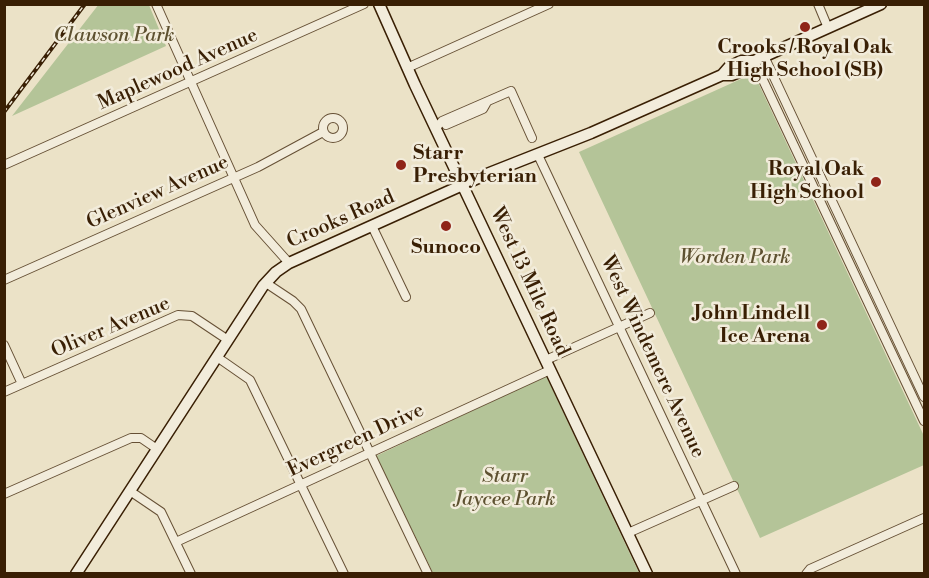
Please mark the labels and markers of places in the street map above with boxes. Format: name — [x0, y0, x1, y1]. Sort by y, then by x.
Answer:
marker: Crooks / Royal Oak High School (SB) — [798, 20, 812, 34]
place label: Crooks / Royal Oak High School (SB) — [717, 36, 893, 83]
place label: Starr Presbyterian — [413, 142, 537, 189]
marker: Starr Presbyterian — [394, 158, 408, 172]
place label: Royal Oak High School — [750, 158, 864, 205]
marker: Royal Oak High School — [869, 175, 883, 189]
marker: Sunoco — [439, 219, 453, 233]
place label: Sunoco — [411, 236, 481, 260]
place label: John Lindell Ice Arena — [694, 302, 810, 349]
marker: John Lindell Ice Arena — [815, 318, 829, 332]

